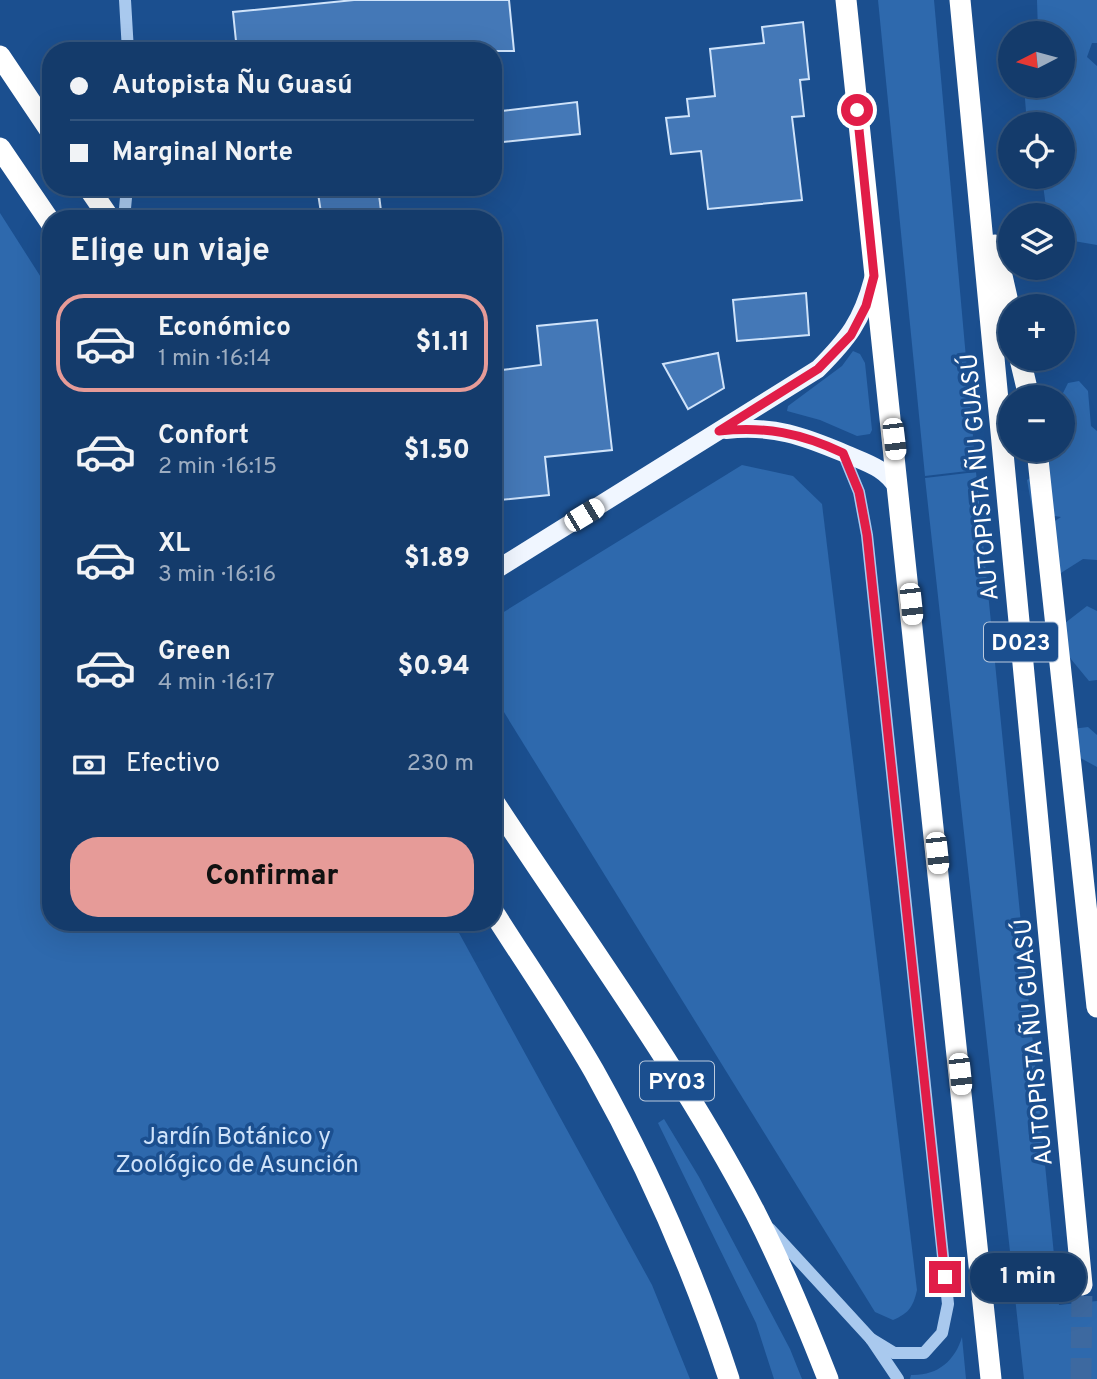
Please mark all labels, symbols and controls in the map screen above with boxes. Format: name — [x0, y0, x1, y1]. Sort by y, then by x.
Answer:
north arrow — [998, 21, 1074, 98]
map controls — [998, 21, 1075, 462]
text: Autopista Ñu Guasú — [112, 70, 353, 103]
route start — [841, 94, 873, 126]
button: locate — [998, 112, 1075, 189]
text: Marginal Norte — [112, 137, 293, 170]
button: layers — [998, 203, 1075, 280]
text: Elige un viaje — [70, 232, 270, 272]
button: + — [998, 294, 1075, 371]
icon: car — [74, 312, 137, 375]
text: Económico — [158, 312, 291, 345]
text: $1.11 — [416, 327, 470, 360]
text: 1 min · 16:14 — [158, 345, 271, 374]
street label: AUTOPISTA ÑU GUASÚ — [953, 352, 1007, 602]
button: − — [998, 385, 1075, 462]
car — [882, 417, 907, 461]
icon: car — [74, 420, 137, 483]
text: Confort — [158, 420, 249, 453]
text: $1.50 — [404, 435, 470, 468]
text: 2 min · 16:15 — [158, 453, 277, 482]
car — [561, 495, 608, 535]
icon: car — [74, 528, 137, 591]
text: XL — [158, 528, 190, 561]
text: $1.89 — [404, 543, 470, 576]
text: 3 min · 16:16 — [158, 561, 276, 590]
car — [899, 582, 924, 626]
road number: D023 — [984, 622, 1058, 662]
icon: car — [74, 636, 137, 699]
text: Green — [158, 636, 231, 669]
text: $0.94 — [397, 651, 470, 684]
text: 4 min · 16:17 — [158, 669, 275, 698]
icon: cash — [70, 746, 108, 784]
text: Efectivo — [126, 748, 220, 781]
text: 230 m — [407, 750, 474, 779]
car — [925, 831, 950, 875]
button: Confirmar — [70, 837, 474, 917]
street label: AUTOPISTA ÑU GUASÚ — [1007, 917, 1061, 1167]
car — [948, 1052, 973, 1096]
road number: PY03 — [640, 1062, 714, 1100]
park label: Jardín Botánico y Zoológico de Asunción — [115, 1123, 359, 1181]
callout: 1 min — [970, 1252, 1085, 1302]
route end — [929, 1261, 961, 1293]
text: 1 min — [1000, 1263, 1056, 1292]

